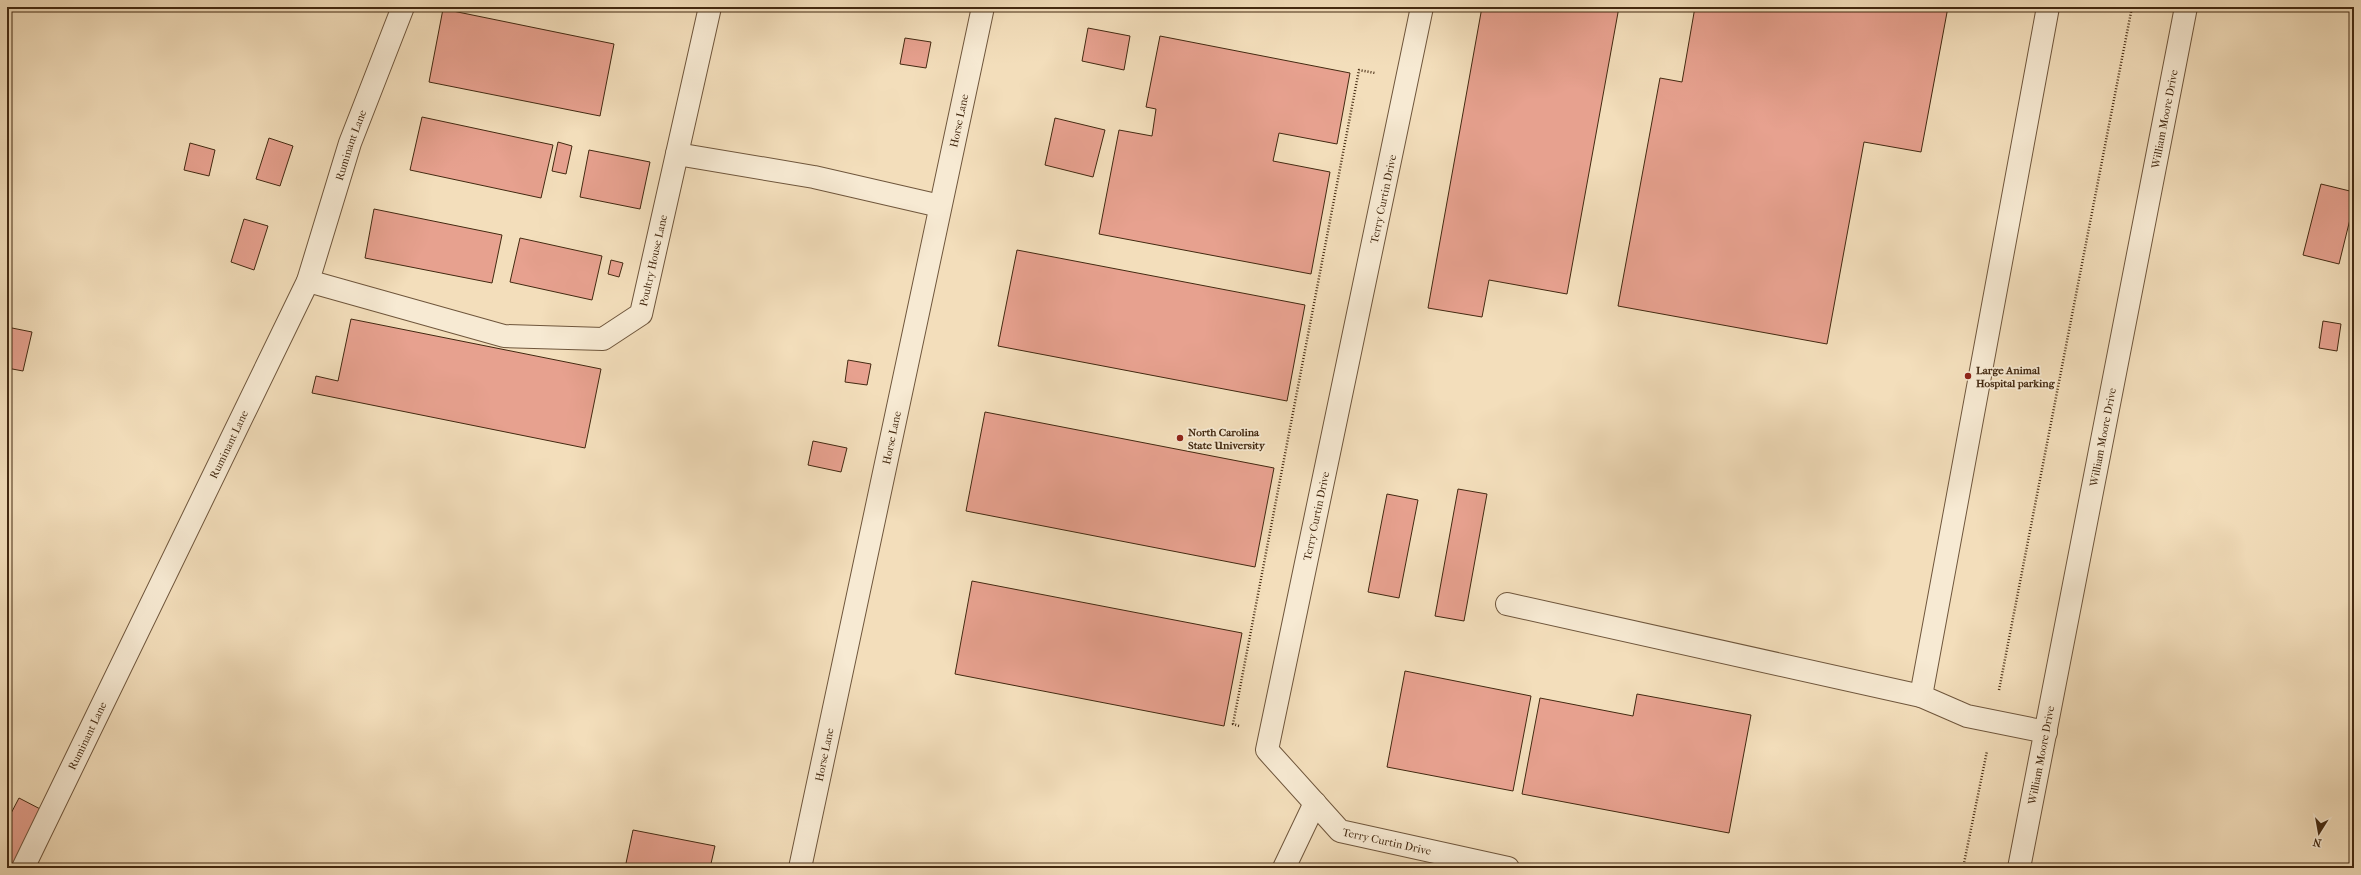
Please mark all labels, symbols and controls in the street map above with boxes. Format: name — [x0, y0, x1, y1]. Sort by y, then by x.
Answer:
street label: William Moore Drive — [2149, 68, 2181, 171]
street label: Horse Lane — [947, 92, 971, 149]
street label: Ruminant Lane — [333, 107, 370, 182]
street label: Terry Curtin Drive — [1368, 153, 1399, 245]
street label: Poultry House Lane — [637, 213, 670, 308]
place label: Large Animal Hospital parking — [1976, 364, 2056, 390]
marker: Large Animal Hospital parking — [1963, 371, 1973, 381]
street label: William Moore Drive — [2087, 386, 2119, 489]
street label: Ruminant Lane — [207, 408, 251, 481]
street label: Horse Lane — [880, 409, 904, 466]
place label: North Carolina State University — [1188, 426, 1266, 452]
marker: North Carolina State University — [1175, 433, 1185, 443]
street label: Terry Curtin Drive — [1301, 470, 1332, 562]
street label: Ruminant Lane — [66, 699, 110, 772]
street label: William Moore Drive — [2025, 704, 2057, 807]
street label: Horse Lane — [813, 726, 837, 782]
north arrow — [2299, 813, 2339, 853]
street label: Terry Curtin Drive — [1341, 826, 1433, 858]
text: N — [2311, 835, 2323, 850]

